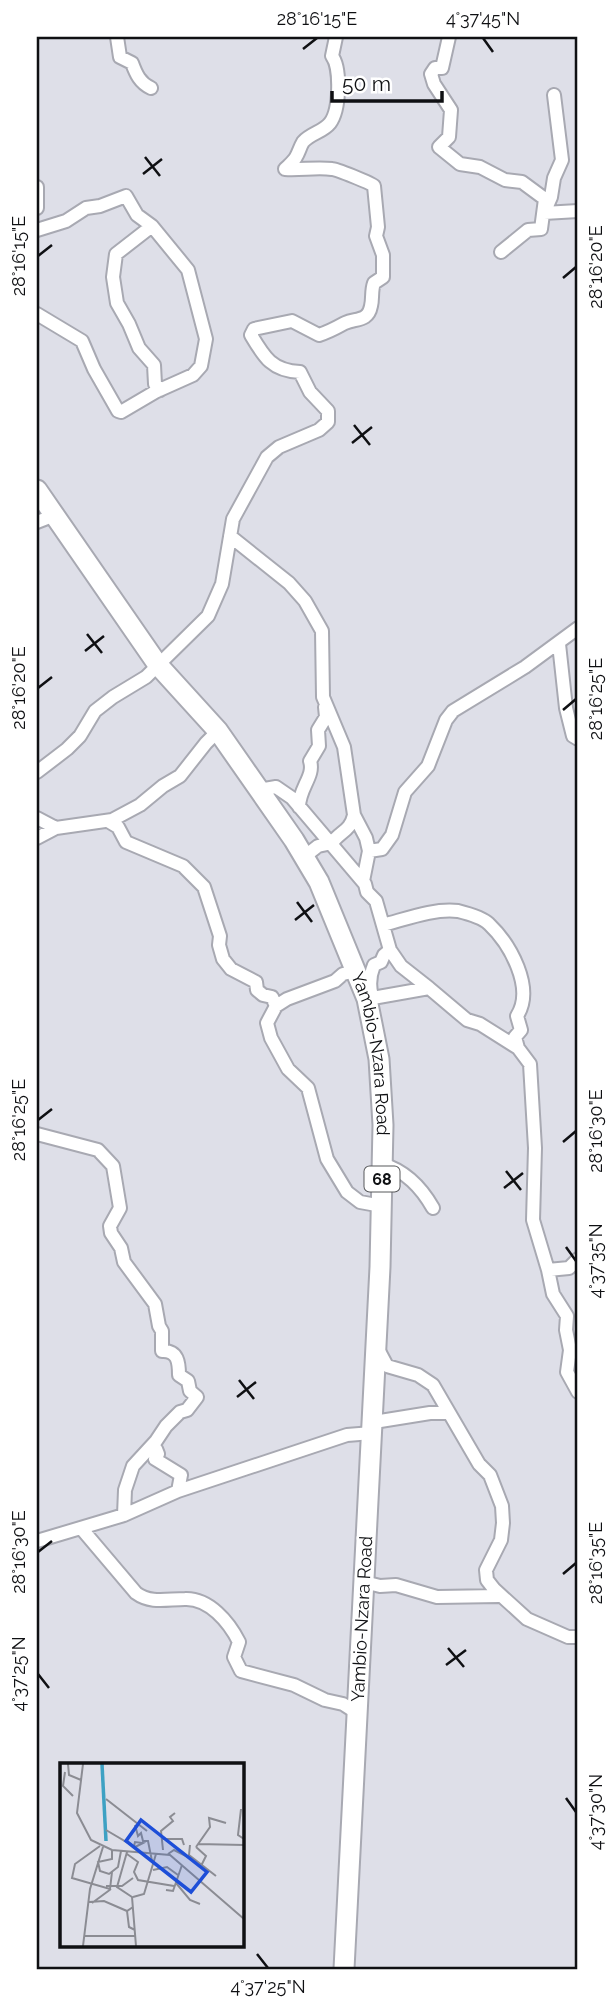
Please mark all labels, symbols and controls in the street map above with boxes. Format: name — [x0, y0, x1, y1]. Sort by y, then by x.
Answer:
text: 28°16'15"E — [277, 8, 357, 29]
text: 4°37'45"N — [446, 8, 520, 29]
scale bar — [332, 60, 442, 104]
text: 50 m — [342, 71, 391, 96]
text: 28°16'15"E — [8, 216, 29, 296]
text: 28°16'20"E — [585, 225, 606, 309]
text: 28°16'20"E — [8, 646, 29, 730]
text: 28°16'25"E — [585, 658, 606, 740]
street label: Yambio-Nzara Road — [347, 969, 394, 1136]
text: 28°16'25"E — [8, 1079, 29, 1161]
text: 28°16'30"E — [585, 1089, 606, 1173]
road number: 68 — [364, 1166, 400, 1191]
text: 4°37'35"N — [585, 1223, 606, 1299]
text: 28°16'30"E — [8, 1510, 29, 1594]
text: 28°16'35"E — [585, 1522, 606, 1604]
street label: Yambio-Nzara Road — [347, 1535, 376, 1703]
text: 4°37'25"N — [8, 1636, 29, 1712]
inset map — [60, 1763, 243, 1946]
text: 4°37'30"N — [585, 1774, 606, 1850]
text: 4°37'25"N — [230, 1976, 306, 1997]

